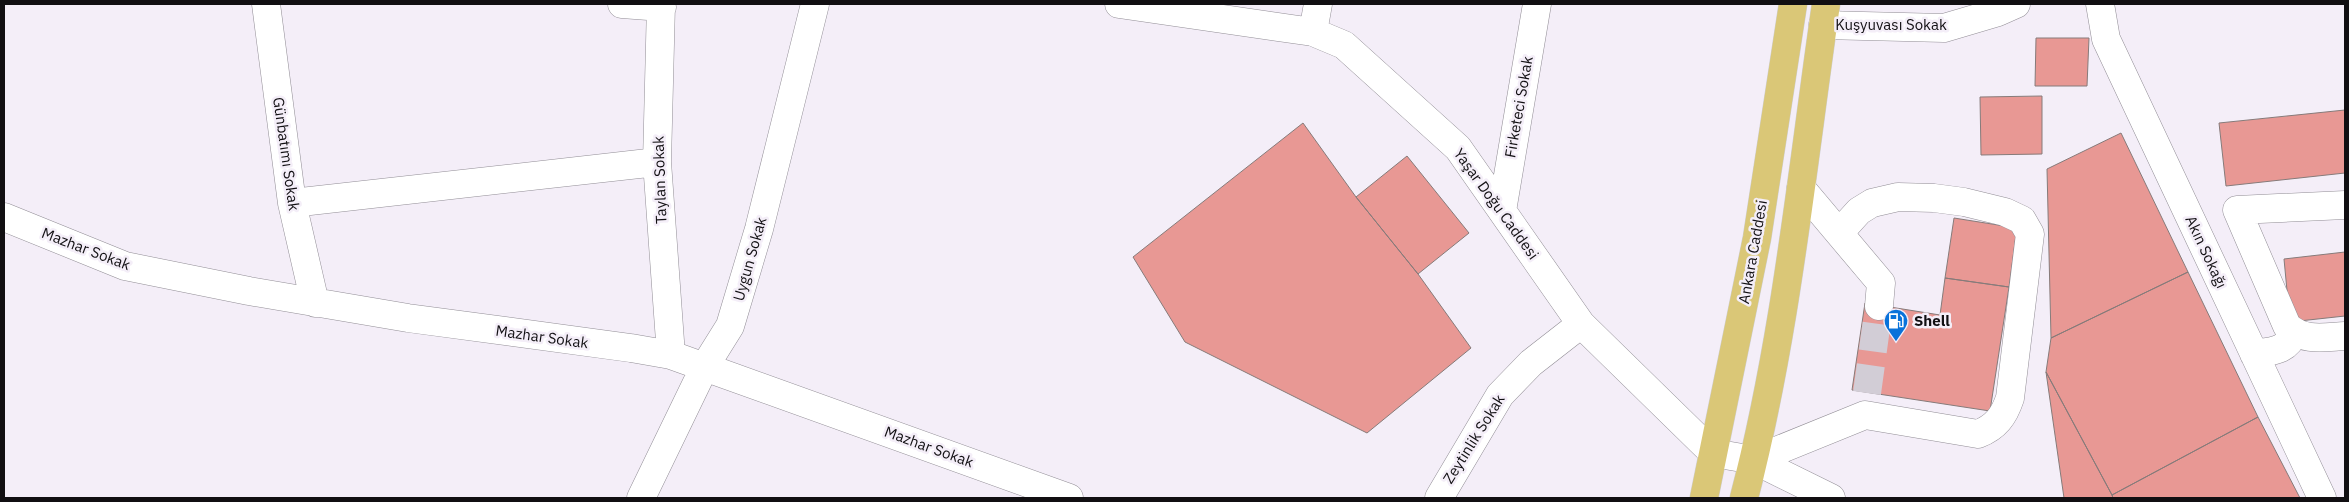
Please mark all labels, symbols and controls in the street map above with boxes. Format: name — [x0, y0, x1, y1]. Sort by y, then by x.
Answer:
street label: Kuşyuvası Sokak — [1835, 15, 1947, 34]
street label: Firketeci Sokak — [1500, 55, 1537, 159]
street label: Günbatımı Sokak — [269, 96, 304, 212]
street label: Taylan Sokak — [648, 136, 671, 224]
street label: Yaşar Doğu Caddesi — [1450, 144, 1543, 263]
street label: Ankara Caddesi — [1734, 199, 1771, 305]
street label: Akın Sokağı — [2181, 212, 2232, 291]
street label: Uygun Sokak — [728, 215, 771, 303]
street label: Mazhar Sokak — [39, 223, 133, 274]
fuel station icon: Shell — [1883, 308, 1909, 342]
place label: Shell — [1914, 311, 1950, 330]
street label: Mazhar Sokak — [494, 321, 590, 352]
street label: Zeytinlik Sokak — [1439, 390, 1509, 487]
street label: Mazhar Sokak — [882, 422, 976, 471]

